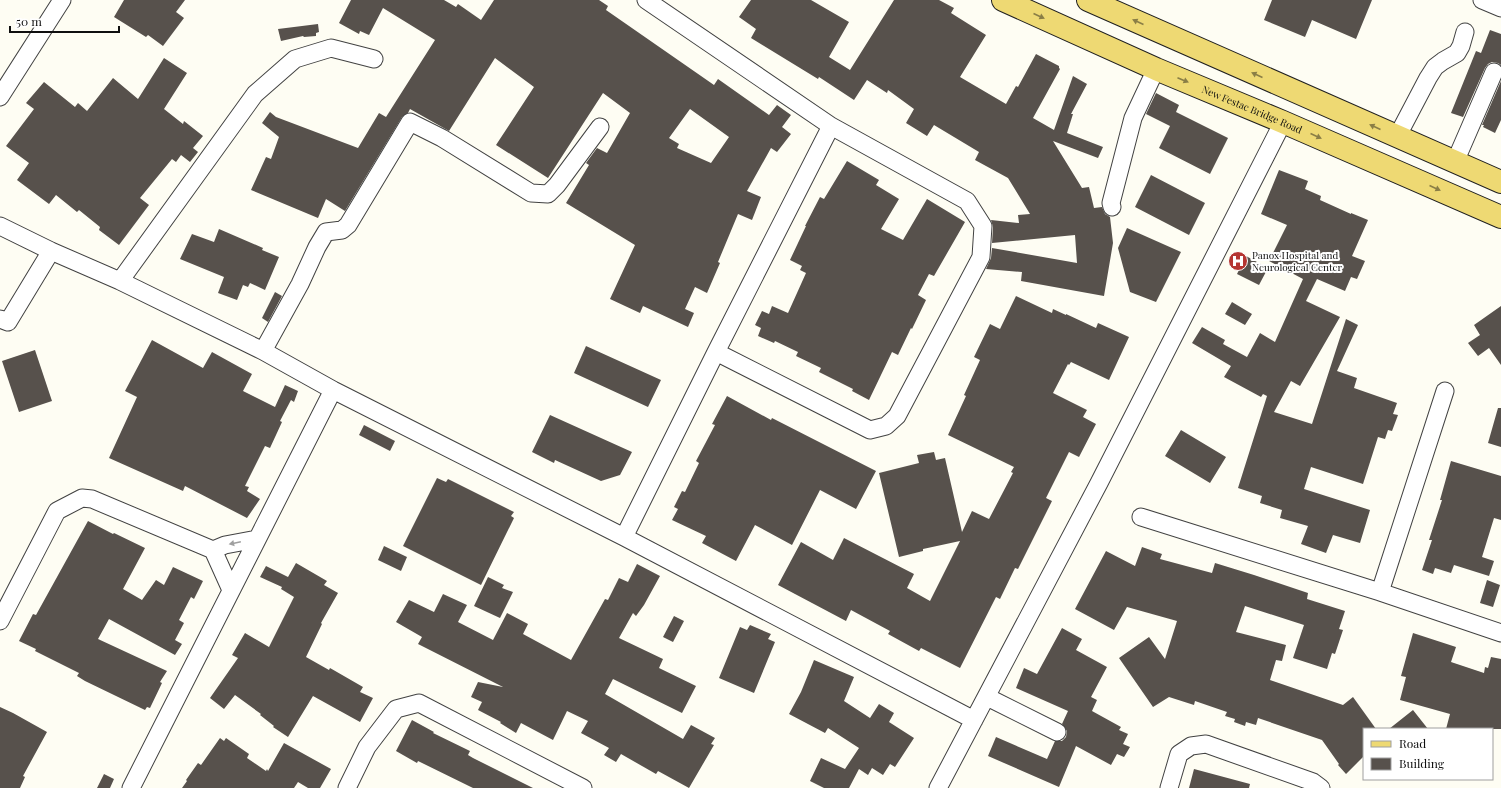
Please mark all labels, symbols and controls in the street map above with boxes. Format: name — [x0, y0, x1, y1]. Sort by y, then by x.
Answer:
scale bar — [10, 8, 119, 34]
text: 50 m — [16, 13, 42, 29]
one-way arrow — [1033, 13, 1044, 19]
one-way arrow — [1132, 19, 1143, 25]
one-way arrow — [1251, 72, 1262, 78]
one-way arrow — [1177, 78, 1189, 84]
street label: New Festac Bridge Road — [1200, 82, 1305, 137]
one-way arrow — [1369, 124, 1381, 130]
one-way arrow — [1310, 134, 1322, 140]
one-way arrow — [1429, 185, 1440, 191]
place label: Panox Hospital and Neurological Center — [1252, 248, 1343, 274]
hospital icon: Panox Hospital and Neurological Center — [1227, 250, 1249, 272]
one-way arrow — [229, 540, 241, 546]
legend — [1363, 728, 1493, 780]
text: Road — [1399, 735, 1426, 751]
text: Building — [1399, 755, 1445, 771]

